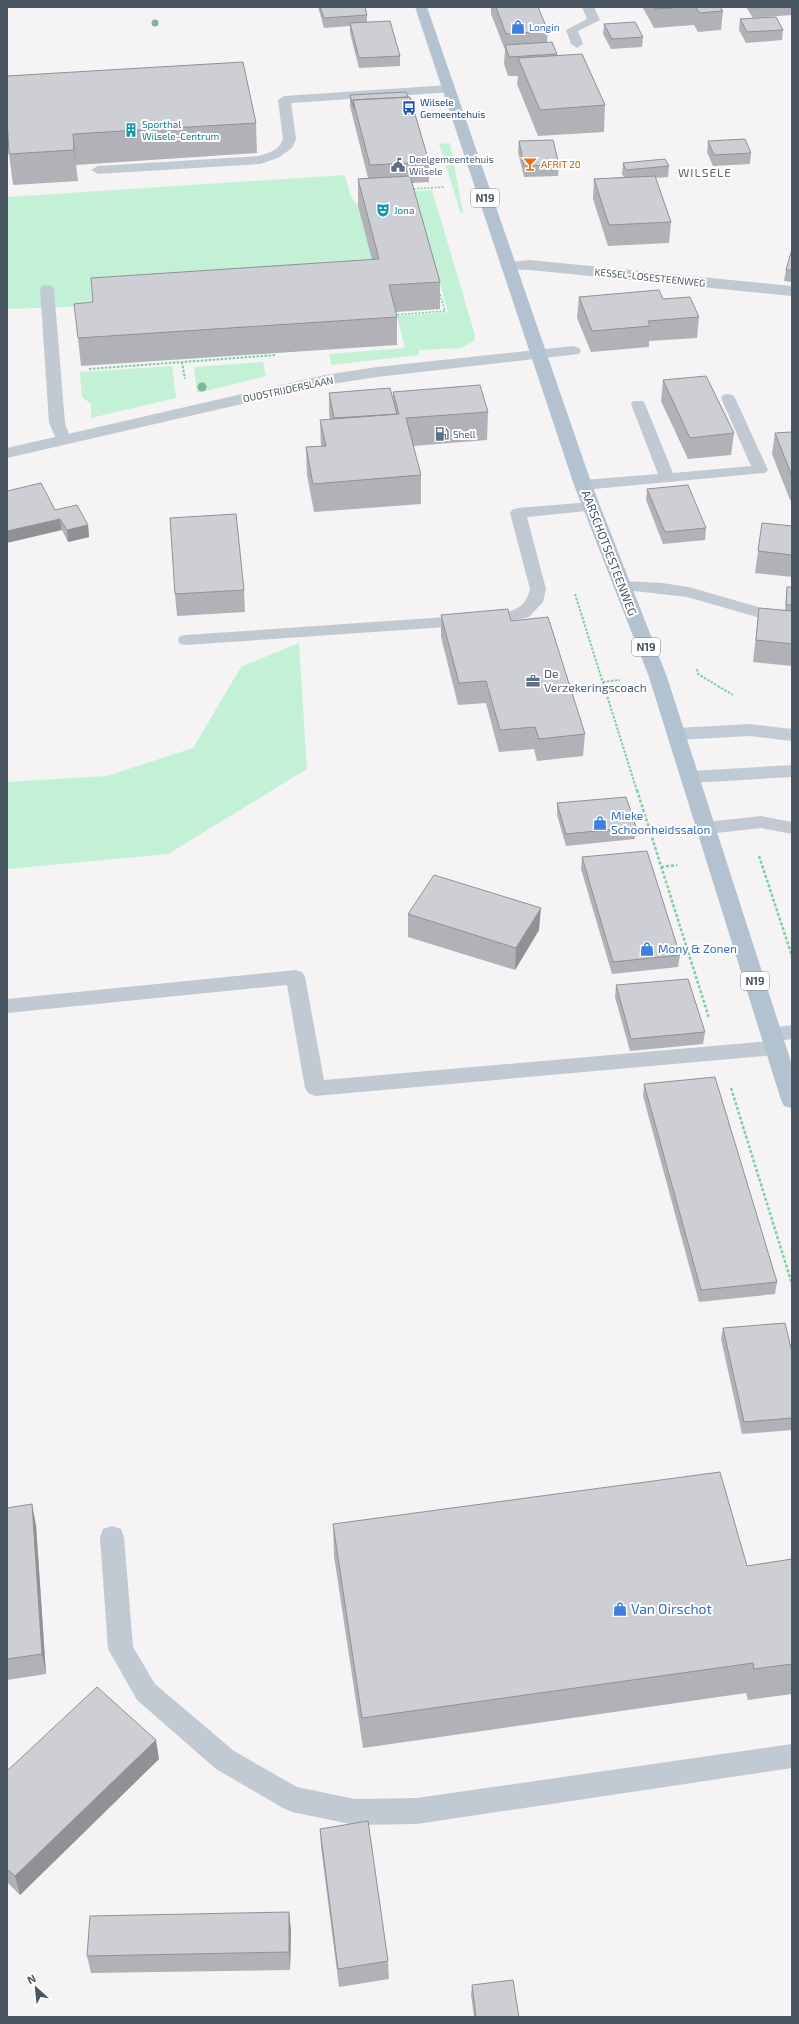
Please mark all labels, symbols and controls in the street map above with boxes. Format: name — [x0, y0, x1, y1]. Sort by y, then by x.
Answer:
shop icon: Longin — [510, 19, 526, 35]
place label: Longin — [529, 21, 560, 33]
place label: Wilsele Gemeentehuis — [420, 96, 485, 120]
bus stop icon: Wilsele Gemeentehuis — [401, 100, 417, 116]
place label: Sporthal Wilsele-Centrum — [142, 118, 220, 142]
building icon: Sporthal Wilsele-Centrum — [123, 122, 139, 138]
place label: Deelgemeentehuis Wilsele — [409, 153, 494, 177]
bar icon: AFRIT 20 — [522, 156, 538, 172]
public building icon: Deelgemeentehuis Wilsele — [390, 157, 406, 173]
place label: AFRIT 20 — [541, 158, 581, 170]
district label: WILSELE — [678, 165, 732, 179]
road number: N19 — [471, 189, 499, 207]
theatre icon: Jona — [375, 202, 391, 218]
place label: Jona — [394, 204, 414, 216]
street label: KESSEL-LOSESTEENWEG — [594, 265, 706, 289]
street label: OUDSTRIJDERSLAAN — [242, 374, 334, 404]
fuel station icon: Shell — [434, 426, 450, 442]
place label: Shell — [453, 428, 476, 440]
street label: AARSCHOTSESTEENWEG — [579, 488, 640, 617]
road number: N19 — [632, 638, 660, 656]
place label: De Verzekeringscoach — [544, 666, 647, 694]
office icon: De Verzekeringscoach — [525, 673, 541, 689]
place label: Mieke Schoonheidssalon — [611, 808, 711, 836]
shop icon: Mieke Schoonheidssalon — [592, 815, 608, 831]
shop icon: Mony & Zonen — [639, 941, 655, 957]
place label: Mony & Zonen — [658, 941, 737, 955]
road number: N19 — [741, 972, 769, 990]
place label: Van Oirschot — [631, 1600, 712, 1617]
shop icon: Van Oirschot — [612, 1601, 628, 1617]
north arrow — [16, 1968, 56, 2008]
text: N — [25, 1971, 38, 1986]

